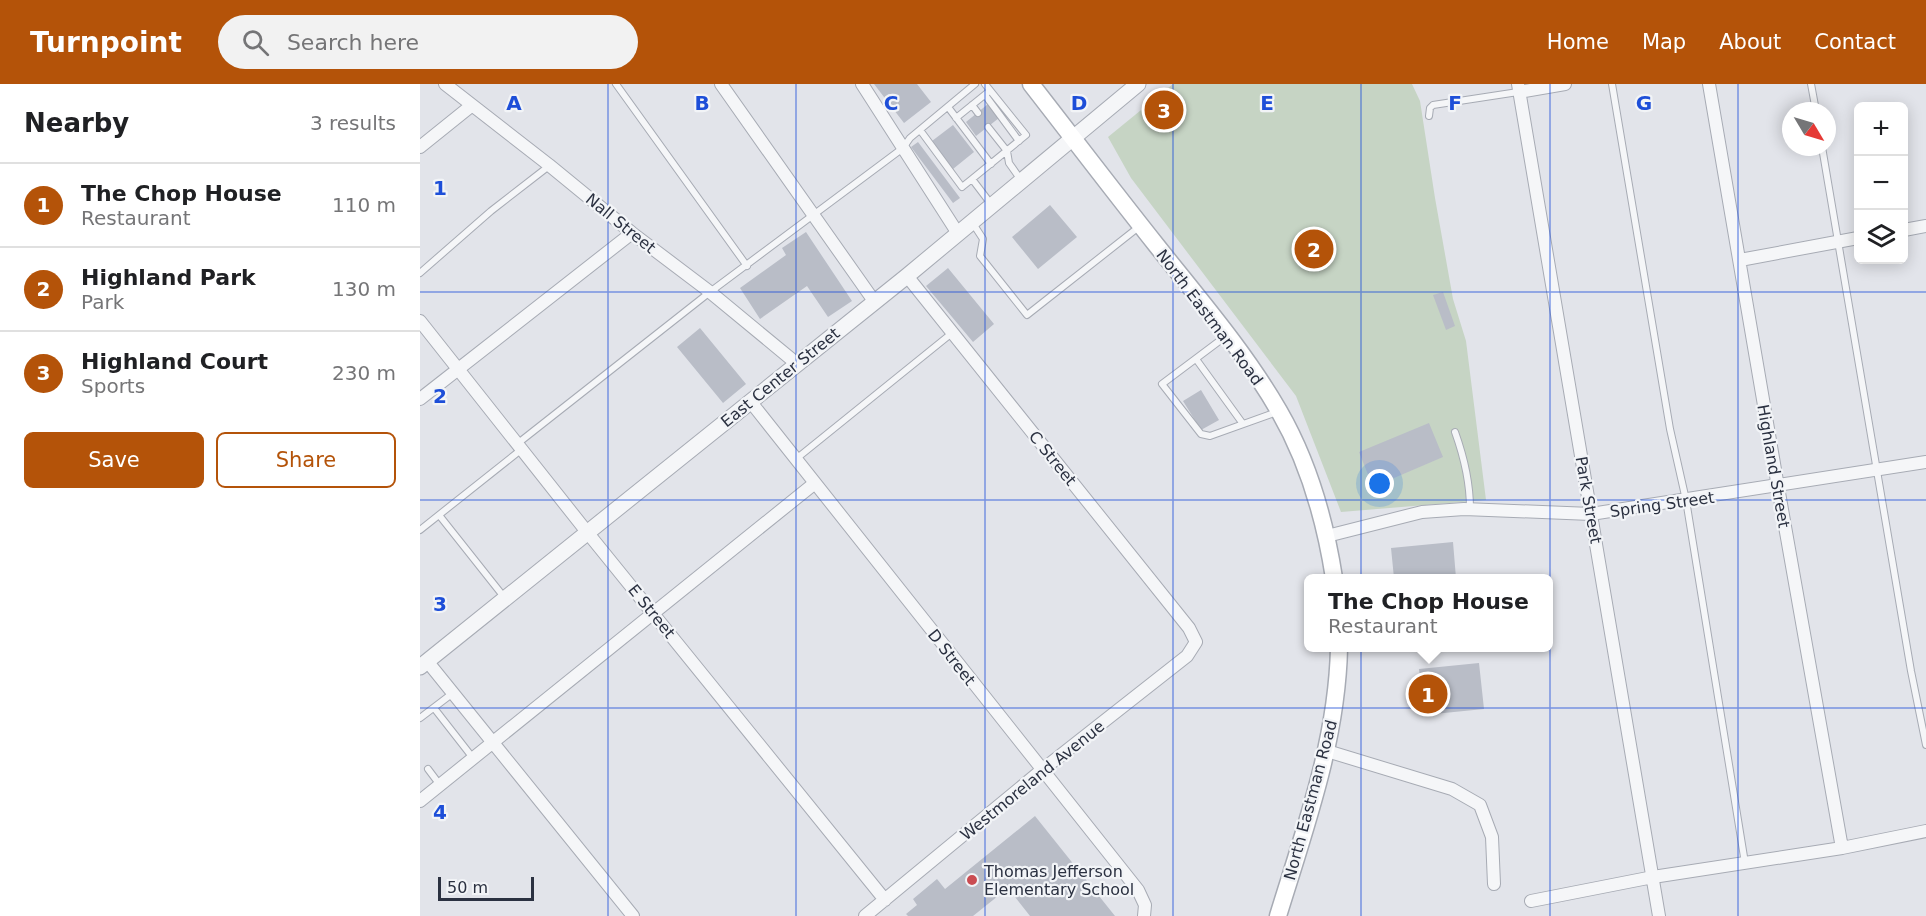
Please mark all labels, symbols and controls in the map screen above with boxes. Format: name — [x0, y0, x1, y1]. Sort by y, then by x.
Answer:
search box — [218, 15, 638, 69]
text: Turnpoint — [30, 26, 182, 59]
icon: search — [239, 26, 272, 59]
text: Search here — [287, 30, 419, 55]
text: Home — [1547, 30, 1609, 54]
text: Map — [1642, 30, 1686, 54]
text: About — [1719, 30, 1781, 54]
text: Contact — [1814, 30, 1896, 54]
pin: 3 — [1144, 87, 1184, 132]
text: A — [506, 91, 522, 115]
text: B — [694, 91, 710, 115]
text: C — [884, 91, 898, 115]
text: D — [1071, 91, 1087, 115]
text: E — [1260, 91, 1274, 115]
text: F — [1448, 91, 1462, 115]
text: G — [1636, 91, 1652, 115]
north arrow — [1782, 102, 1836, 156]
map controls — [1854, 102, 1908, 264]
button: + — [1854, 102, 1908, 156]
text: Nearby — [24, 108, 129, 138]
text: 3 results — [310, 111, 396, 135]
button: − — [1854, 156, 1908, 210]
text: 1 — [433, 176, 447, 200]
text: The Chop House — [81, 181, 282, 206]
street label: Nall Street — [582, 189, 659, 257]
text: 1 — [37, 193, 50, 217]
text: 110 m — [332, 193, 396, 217]
text: Restaurant — [81, 206, 191, 230]
button: layers — [1854, 210, 1908, 264]
pin: 2 — [1294, 226, 1334, 272]
street label: North Eastman Road — [1152, 246, 1267, 389]
text: Highland Park — [81, 265, 256, 290]
text: 2 — [37, 277, 50, 301]
text: 130 m — [332, 277, 396, 301]
text: Park — [81, 290, 124, 314]
street label: East Center Street — [717, 324, 843, 431]
text: Highland Court — [81, 349, 268, 374]
text: 3 — [37, 361, 50, 385]
text: 230 m — [332, 361, 396, 385]
text: Sports — [81, 374, 145, 398]
text: 2 — [433, 384, 447, 408]
street label: Highland Street — [1753, 403, 1794, 529]
street label: C Street — [1025, 427, 1080, 490]
button: Save — [24, 432, 204, 488]
button: Share — [216, 432, 396, 488]
street label: Park Street — [1571, 455, 1606, 545]
your location — [1365, 469, 1394, 498]
street label: Spring Street — [1609, 488, 1716, 521]
popup — [1304, 574, 1553, 652]
street label: E Street — [624, 581, 679, 642]
text: The Chop House — [1328, 589, 1529, 614]
text: 3 — [433, 592, 447, 616]
text: Restaurant — [1328, 614, 1438, 638]
street label: D Street — [924, 625, 979, 689]
pin: 1 — [1408, 672, 1448, 716]
street label: Westmoreland Avenue — [956, 716, 1108, 844]
street label: North Eastman Road — [1280, 718, 1341, 882]
text: 4 — [433, 800, 447, 824]
place label: Thomas Jefferson Elementary School — [983, 862, 1134, 899]
marker: Thomas Jefferson Elementary School — [965, 873, 979, 887]
scale bar — [438, 874, 534, 902]
text: 50 m — [447, 878, 488, 897]

